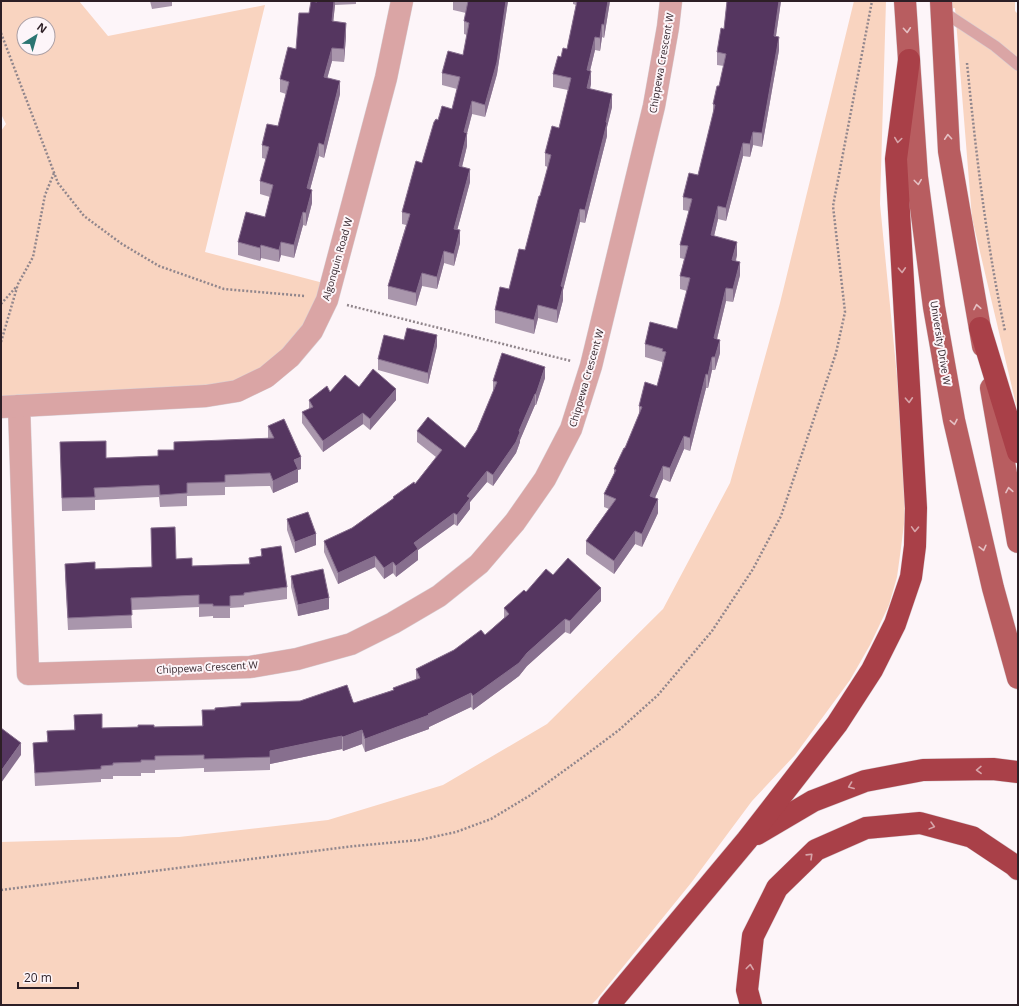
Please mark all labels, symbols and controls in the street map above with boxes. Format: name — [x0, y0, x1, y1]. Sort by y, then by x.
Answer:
street label: Chippewa Crescent W — [645, 11, 677, 114]
north arrow — [16, 16, 56, 56]
text: N — [34, 19, 50, 36]
one-way arrow — [902, 27, 911, 33]
one-way arrow — [944, 134, 953, 140]
one-way arrow — [894, 137, 903, 143]
one-way arrow — [913, 179, 922, 186]
street label: Algonquin Road W — [318, 215, 356, 302]
one-way arrow — [898, 267, 906, 273]
street label: University Drive W — [927, 300, 955, 387]
one-way arrow — [973, 304, 981, 310]
street label: Chippewa Crescent W — [565, 327, 607, 429]
one-way arrow — [905, 397, 914, 403]
one-way arrow — [949, 419, 958, 425]
one-way arrow — [1005, 487, 1014, 493]
one-way arrow — [911, 526, 920, 532]
one-way arrow — [978, 545, 987, 552]
street label: Chippewa Crescent W — [156, 657, 259, 677]
one-way arrow — [976, 765, 982, 774]
one-way arrow — [848, 782, 855, 790]
one-way arrow — [928, 821, 935, 830]
one-way arrow — [805, 853, 813, 861]
one-way arrow — [745, 963, 754, 970]
scale bar — [18, 964, 78, 990]
text: 20 m — [24, 969, 52, 986]

